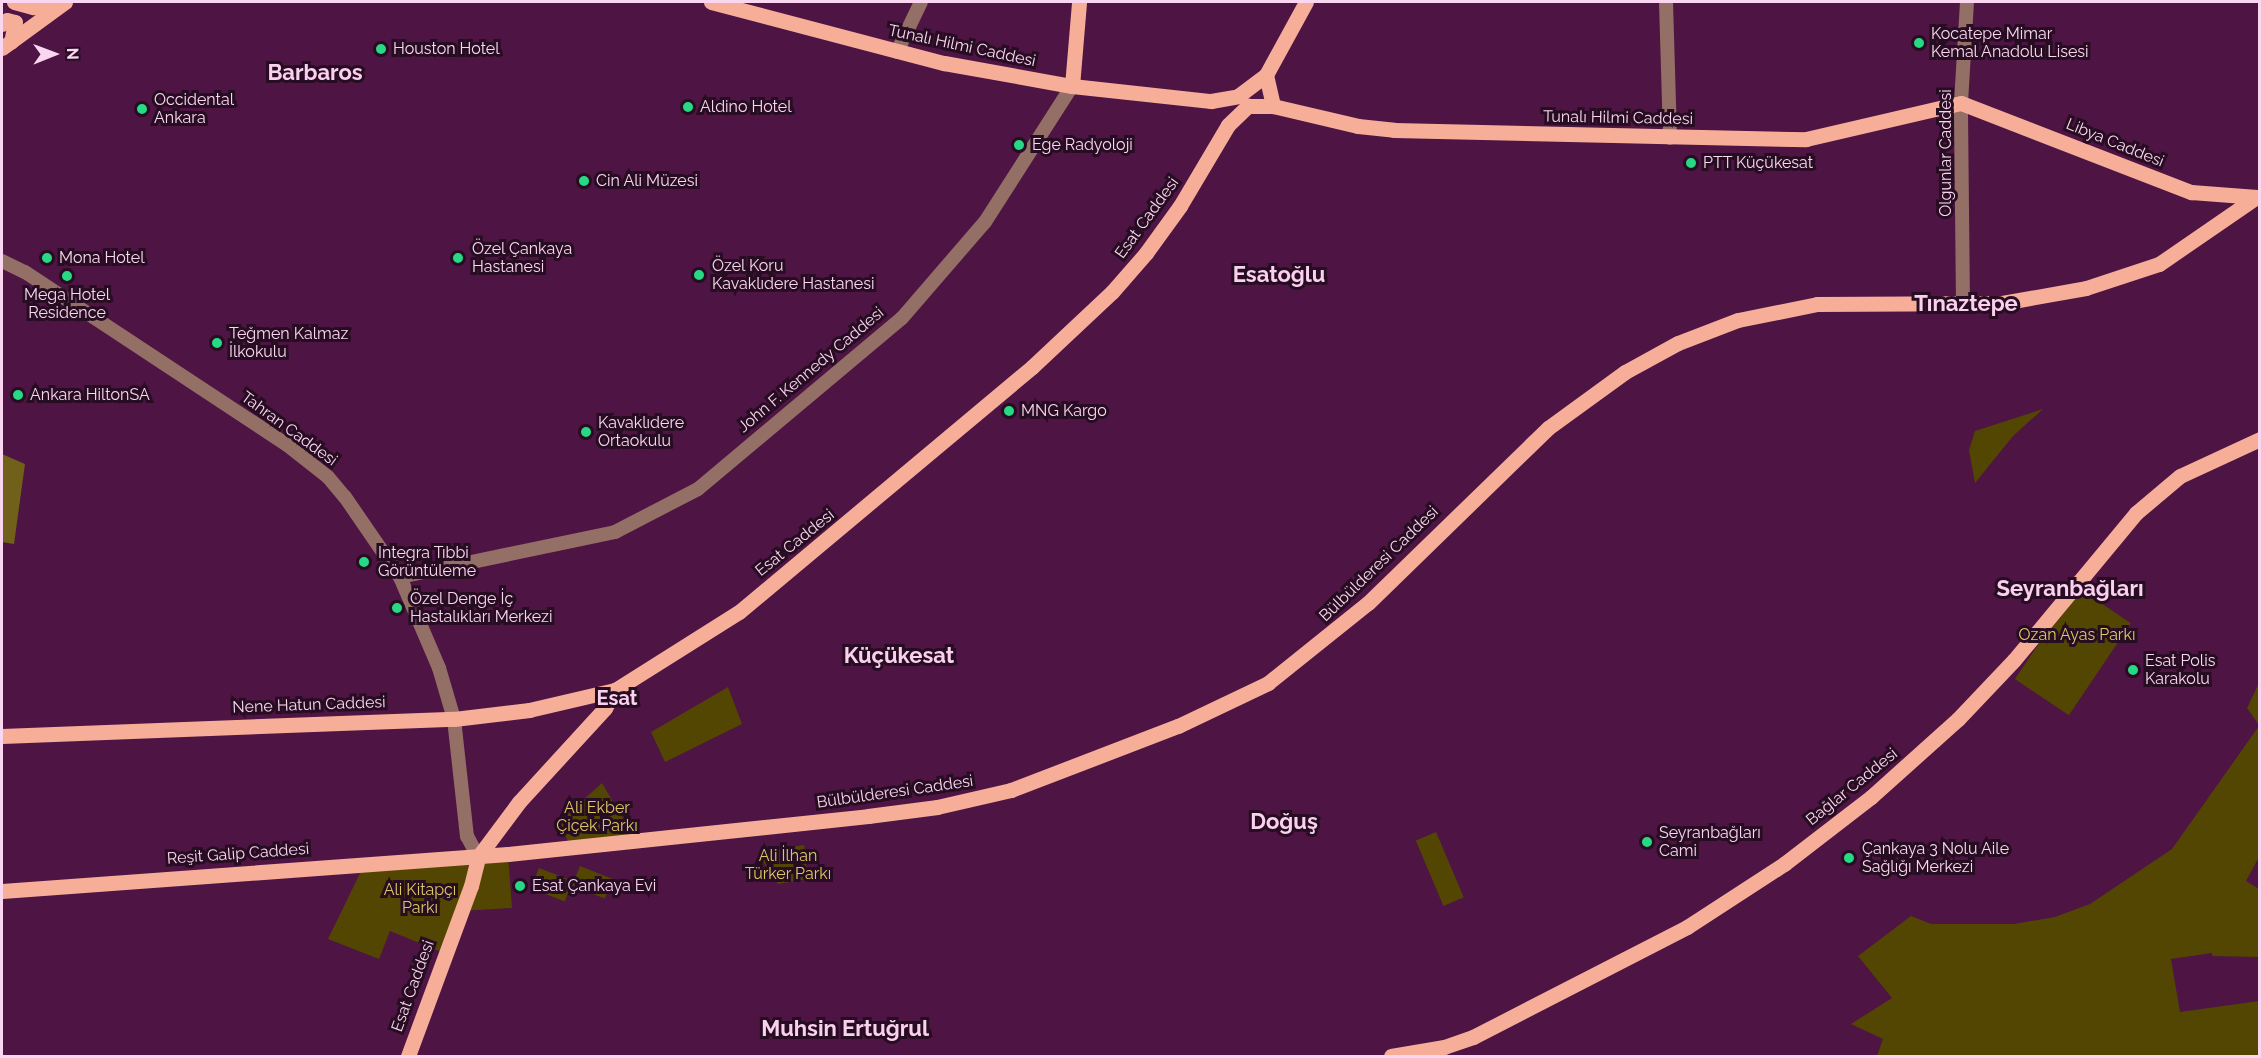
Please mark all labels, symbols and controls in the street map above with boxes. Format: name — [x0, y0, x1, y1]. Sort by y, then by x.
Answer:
street label: Tunalı Hilmi Caddesi — [887, 21, 1037, 71]
north arrow — [24, 24, 84, 84]
place label: Kocatepe Mimar Kemal Anadolu Lisesi — [1931, 24, 2089, 62]
marker: Kocatepe Mimar Kemal Anadolu Lisesi — [1912, 36, 1926, 50]
place label: Houston Hotel — [393, 39, 500, 59]
marker: Houston Hotel — [374, 42, 388, 56]
text: N — [63, 47, 82, 60]
district label: Barbaros — [267, 60, 363, 86]
street label: Olgunlar Caddesi — [1936, 89, 1956, 217]
place label: Occidental Ankara — [154, 90, 234, 128]
place label: Aldino Hotel — [700, 97, 792, 117]
marker: Aldino Hotel — [681, 100, 695, 114]
marker: Occidental Ankara — [135, 102, 149, 116]
street label: Tunalı Hilmi Caddesi — [1543, 107, 1693, 129]
street label: Libya Caddesi — [2063, 115, 2167, 171]
place label: Ege Radyoloji — [1032, 135, 1133, 155]
marker: Ege Radyoloji — [1010, 136, 1028, 154]
place label: PTT Küçükesat — [1703, 153, 1814, 173]
marker: PTT Küçükesat — [1684, 156, 1698, 170]
place label: Cin Ali Müzesi — [596, 171, 698, 191]
marker: Cin Ali Müzesi — [577, 174, 591, 188]
street label: Esat Caddesi — [1111, 174, 1183, 262]
place label: Özel Çankaya Hastanesi — [472, 239, 573, 277]
place label: Mona Hotel — [59, 248, 145, 268]
marker: Özel Çankaya Hastanesi — [449, 249, 467, 267]
marker: Mona Hotel — [40, 251, 54, 265]
place label: Özel Koru Kavaklıdere Hastanesi — [712, 256, 874, 294]
district label: Esatoğlu — [1233, 262, 1325, 288]
marker: Özel Koru Kavaklıdere Hastanesi — [690, 266, 708, 284]
marker: Mega Hotel Residence — [60, 269, 74, 283]
place label: Mega Hotel Residence — [24, 285, 110, 323]
district label: Tınaztepe — [1914, 291, 2018, 317]
street label: John F. Kennedy Caddesi — [734, 303, 888, 437]
place label: Teğmen Kalmaz İlkokulu — [229, 324, 348, 362]
marker: Teğmen Kalmaz İlkokulu — [210, 336, 224, 350]
place label: Ankara HiltonSA — [30, 385, 150, 405]
marker: Ankara HiltonSA — [11, 388, 25, 402]
street label: Tahran Caddesi — [237, 388, 341, 470]
place label: MNG Kargo — [1021, 401, 1107, 421]
marker: MNG Kargo — [1002, 404, 1016, 418]
place label: Kavaklıdere Ortaokulu — [598, 413, 684, 451]
marker: Kavaklıdere Ortaokulu — [579, 425, 593, 439]
street label: Bülbülderesi Caddesi — [1316, 502, 1442, 626]
street label: Esat Caddesi — [752, 505, 838, 581]
place label: Integra Tıbbi Görüntüleme — [378, 543, 476, 581]
marker: Integra Tıbbi Görüntüleme — [355, 553, 373, 571]
district label: Seyranbağları — [1996, 576, 2144, 602]
place label: Özel Denge İç Hastalıkları Merkezi — [410, 589, 552, 627]
marker: Özel Denge İç Hastalıkları Merkezi — [388, 599, 406, 617]
park label: Ozan Ayas Parkı — [2018, 625, 2136, 645]
district label: Küçükesat — [844, 643, 954, 669]
place label: Esat Polis Karakolu — [2145, 651, 2215, 689]
marker: Esat Polis Karakolu — [2126, 663, 2140, 677]
district label: Esat — [597, 686, 637, 710]
street label: Nene Hatun Caddesi — [232, 693, 386, 717]
street label: Bağlar Caddesi — [1802, 744, 1902, 830]
street label: Bülbülderesi Caddesi — [816, 772, 974, 812]
park label: Ali Ekber Çiçek Parkı — [556, 798, 638, 836]
district label: Doğuş — [1250, 809, 1318, 835]
place label: Seyranbağları Cami — [1659, 823, 1761, 861]
marker: Seyranbağları Cami — [1640, 835, 1654, 849]
street label: Reşit Galip Caddesi — [166, 839, 310, 869]
place label: Çankaya 3 Nolu Aile Sağlığı Merkezi — [1862, 839, 2010, 877]
park label: Ali İlhan Türker Parkı — [745, 846, 831, 884]
marker: Çankaya 3 Nolu Aile Sağlığı Merkezi — [1840, 849, 1858, 867]
place label: Esat Çankaya Evi — [532, 876, 656, 896]
marker: Esat Çankaya Evi — [513, 879, 527, 893]
park label: Ali Kitapçı Parkı — [384, 880, 456, 918]
street label: Esat Caddesi — [388, 938, 438, 1034]
district label: Muhsin Ertuğrul — [761, 1016, 929, 1042]

